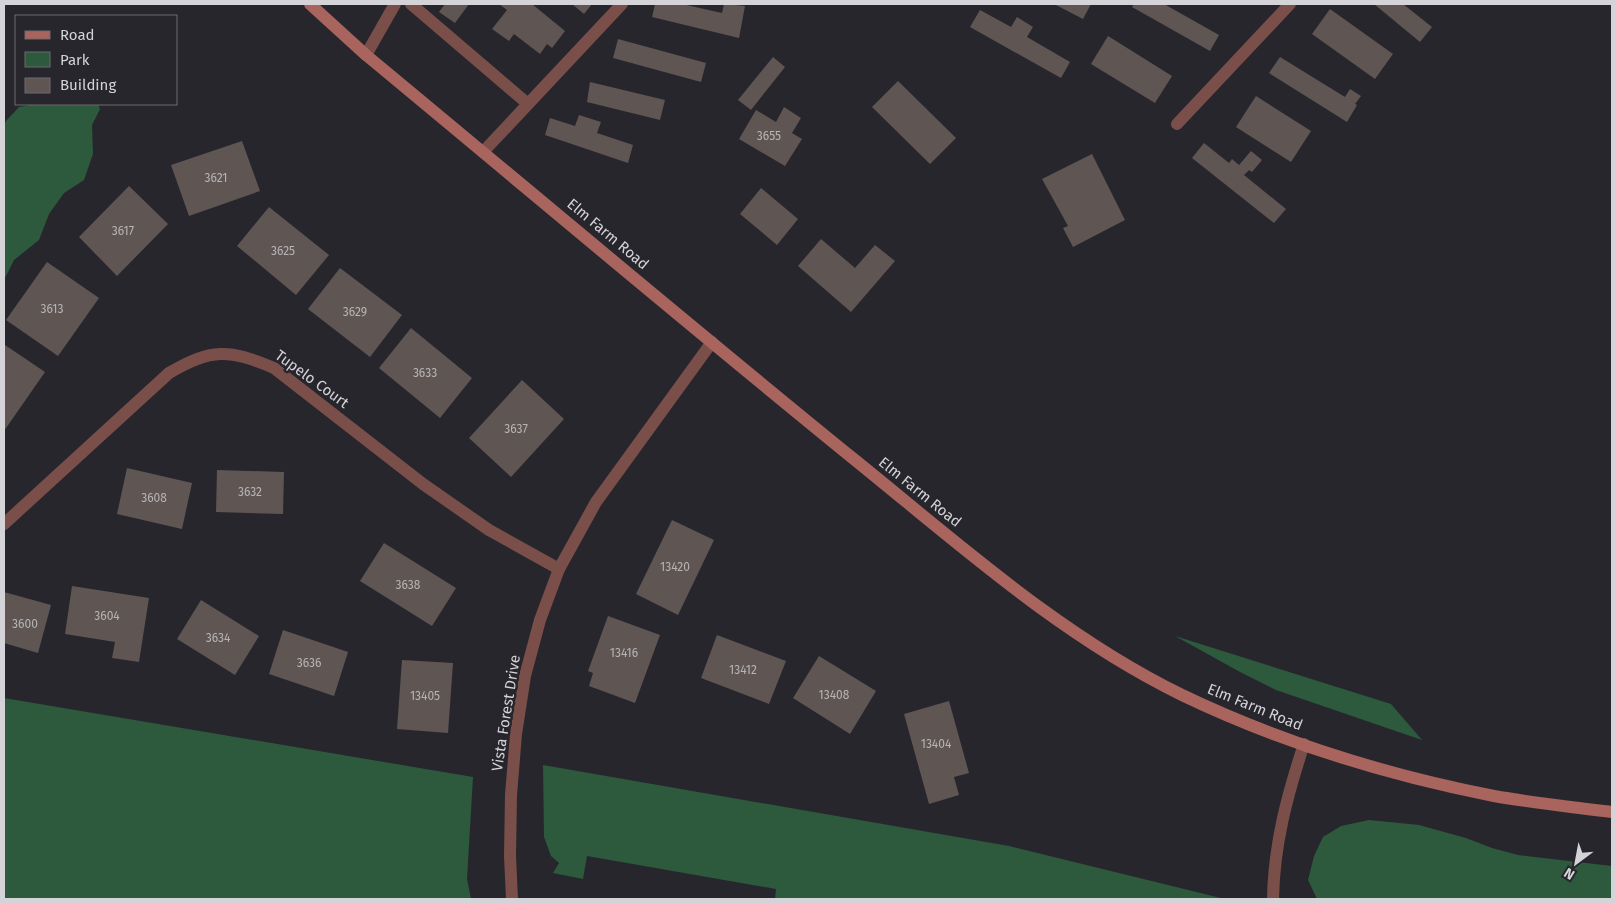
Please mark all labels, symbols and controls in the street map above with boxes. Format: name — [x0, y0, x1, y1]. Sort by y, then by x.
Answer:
legend — [15, 15, 178, 105]
text: Road — [60, 26, 95, 44]
text: Park — [60, 51, 90, 69]
text: Building — [60, 76, 116, 94]
house number: 3655 — [757, 129, 781, 143]
house number: 3621 — [204, 171, 228, 185]
street label: Elm Farm Road — [564, 195, 652, 273]
house number: 3617 — [112, 224, 134, 238]
house number: 3625 — [271, 244, 295, 258]
house number: 3613 — [41, 302, 63, 316]
house number: 3629 — [343, 305, 367, 319]
street label: Tupelo Court — [272, 346, 353, 412]
house number: 3633 — [413, 366, 437, 380]
house number: 3637 — [504, 422, 528, 436]
street label: Elm Farm Road — [875, 453, 965, 531]
house number: 3632 — [238, 485, 262, 499]
house number: 3608 — [141, 491, 167, 505]
house number: 13420 — [660, 560, 690, 574]
house number: 3638 — [396, 578, 421, 592]
house number: 3604 — [94, 609, 120, 623]
house number: 3600 — [12, 617, 38, 631]
house number: 3634 — [206, 631, 231, 645]
house number: 13416 — [610, 646, 638, 660]
street label: Vista Forest Drive — [488, 653, 524, 773]
house number: 3636 — [297, 656, 321, 670]
house number: 13412 — [729, 663, 757, 677]
street label: Elm Farm Road — [1205, 680, 1305, 734]
house number: 13408 — [819, 688, 850, 702]
house number: 13405 — [410, 689, 440, 703]
house number: 13404 — [921, 737, 952, 751]
north arrow — [1551, 838, 1601, 888]
text: N — [1561, 864, 1578, 883]

